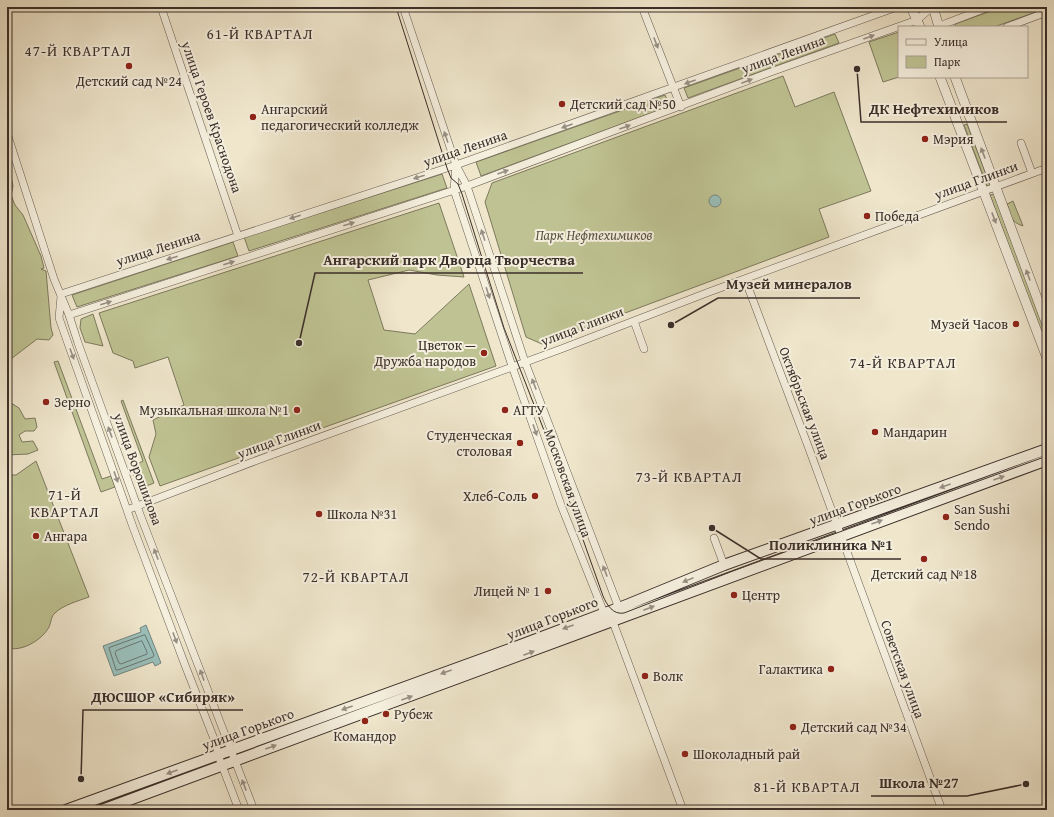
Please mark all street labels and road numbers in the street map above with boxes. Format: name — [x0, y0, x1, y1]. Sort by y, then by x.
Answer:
street label: улица Ленина — [737, 30, 828, 79]
street label: улица Героев Краснодона — [176, 38, 247, 196]
street label: улица Ленина — [419, 124, 510, 172]
street label: улица Глинки — [931, 156, 1021, 205]
street label: улица Ленина — [112, 225, 203, 271]
street label: улица Глинки — [537, 301, 626, 351]
street label: Октябрьская улица — [774, 344, 836, 463]
street label: улица Ворошилова — [108, 409, 168, 528]
street label: улица Глинки — [234, 415, 324, 464]
street label: Московская улица — [539, 426, 597, 540]
street label: улица Горького — [805, 478, 904, 530]
street label: улица Горького — [502, 591, 601, 645]
street label: Советская улица — [876, 617, 930, 721]
street label: улица Горького — [198, 703, 297, 755]

